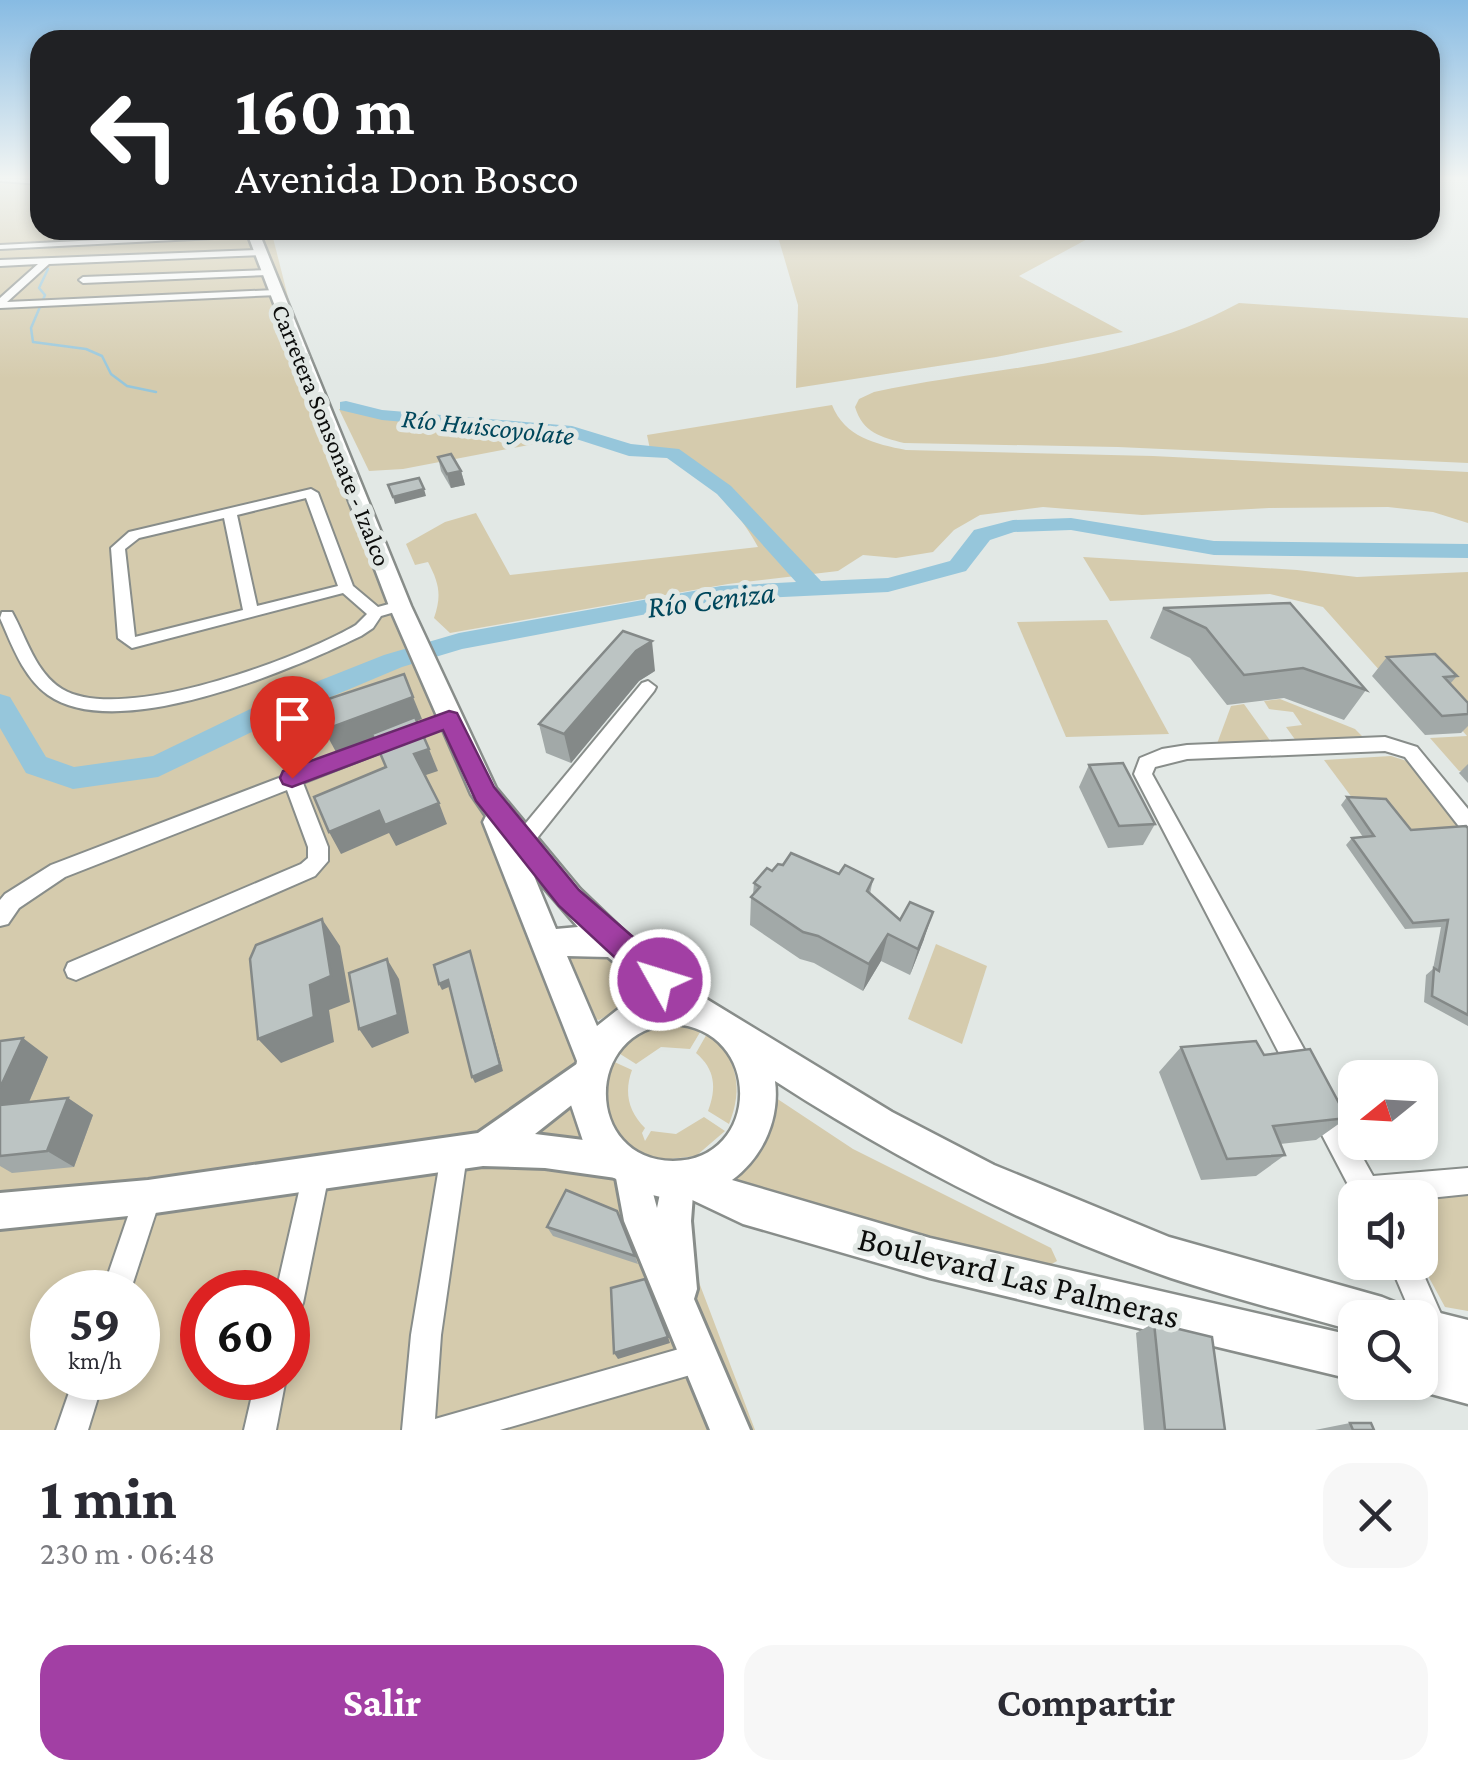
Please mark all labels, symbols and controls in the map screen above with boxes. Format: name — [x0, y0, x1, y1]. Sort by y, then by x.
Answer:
icon: left — [70, 70, 200, 200]
text: 160 m — [235, 71, 415, 149]
text: Avenida Don Bosco — [235, 153, 579, 203]
street label: Carretera Sonsonate - Izalco — [267, 301, 396, 570]
water label: Río Huiscoyolate — [400, 402, 576, 451]
water label: Río Ceniza — [645, 573, 777, 625]
pin — [250, 676, 335, 779]
icon: arrive — [265, 691, 320, 746]
position arrow — [608, 928, 712, 1032]
north arrow — [1338, 1060, 1438, 1160]
map controls — [1338, 1060, 1438, 1400]
button: sound — [1338, 1180, 1438, 1280]
street label: Boulevard Las Palmeras — [854, 1219, 1184, 1336]
speed limit sign: 60 — [180, 1270, 310, 1400]
text: 59 — [69, 1295, 121, 1351]
button: search — [1338, 1300, 1438, 1400]
text: km/h — [68, 1347, 122, 1374]
button: close — [1323, 1463, 1428, 1568]
text: 1 min — [40, 1464, 177, 1531]
text: 230 m · 06:48 — [40, 1535, 215, 1571]
button: Salir — [40, 1645, 724, 1760]
button: Compartir — [744, 1645, 1428, 1760]

